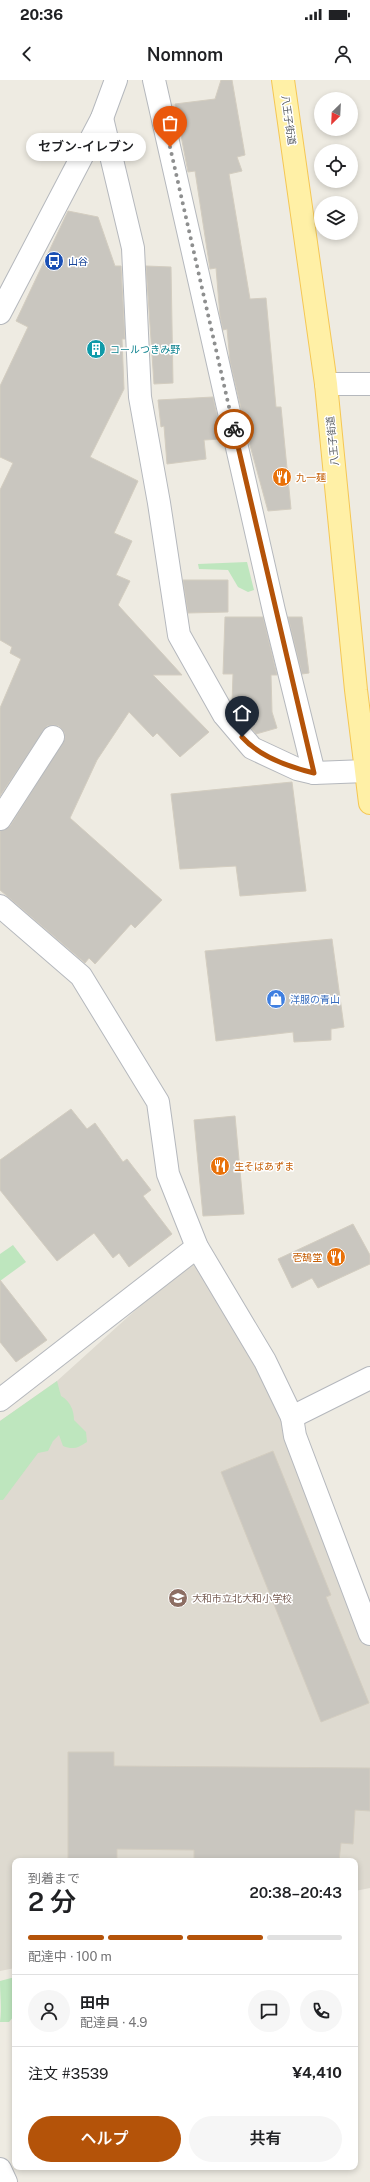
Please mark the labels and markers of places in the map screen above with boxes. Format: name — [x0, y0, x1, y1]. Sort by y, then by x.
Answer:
pin — [153, 106, 187, 147]
callout: セブン-イレブン — [26, 133, 146, 161]
bus stop icon: 山谷 — [43, 250, 65, 272]
place label: 山谷 — [68, 255, 88, 267]
building icon: コールつきみ野 — [85, 338, 107, 360]
place label: コールつきみ野 — [110, 343, 180, 355]
restaurant icon: 九一麺 — [271, 466, 293, 488]
place label: 九一麺 — [296, 471, 326, 483]
pin — [225, 696, 259, 737]
shop icon: 洋服の青山 — [265, 988, 287, 1010]
place label: 洋服の青山 — [290, 993, 340, 1005]
restaurant icon: 生そばあずま — [209, 1155, 231, 1177]
place label: 生そばあずま — [234, 1160, 294, 1172]
restaurant icon: 壱鵠堂 — [325, 1246, 347, 1268]
place label: 壱鵠堂 — [292, 1251, 322, 1263]
school or university icon: 大和市立北大和小学校 — [167, 1587, 189, 1609]
place label: 大和市立北大和小学校 — [192, 1592, 292, 1604]

